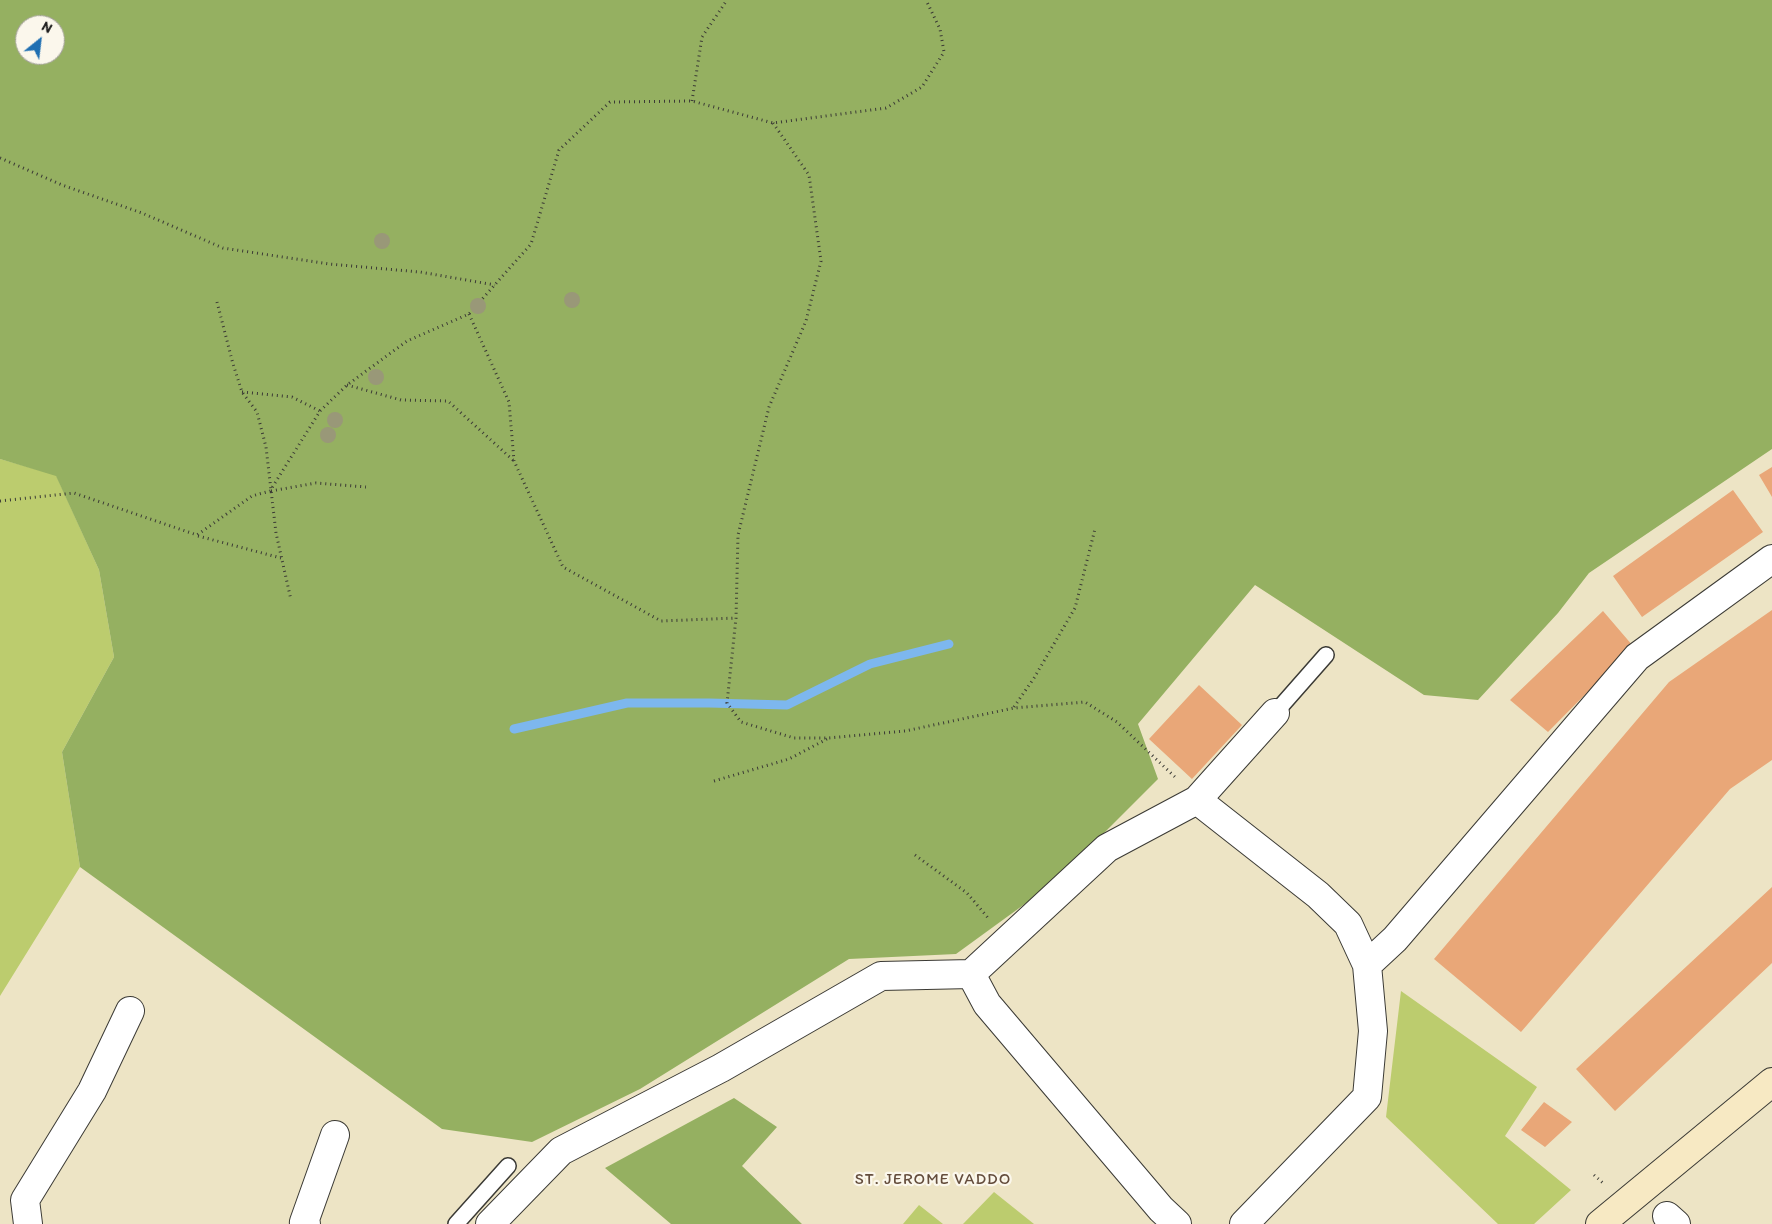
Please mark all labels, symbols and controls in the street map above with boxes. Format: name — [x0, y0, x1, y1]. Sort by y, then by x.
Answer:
north arrow — [15, 15, 65, 65]
text: N — [39, 18, 55, 37]
district label: ST. JEROME VADDO — [853, 1170, 1013, 1190]

